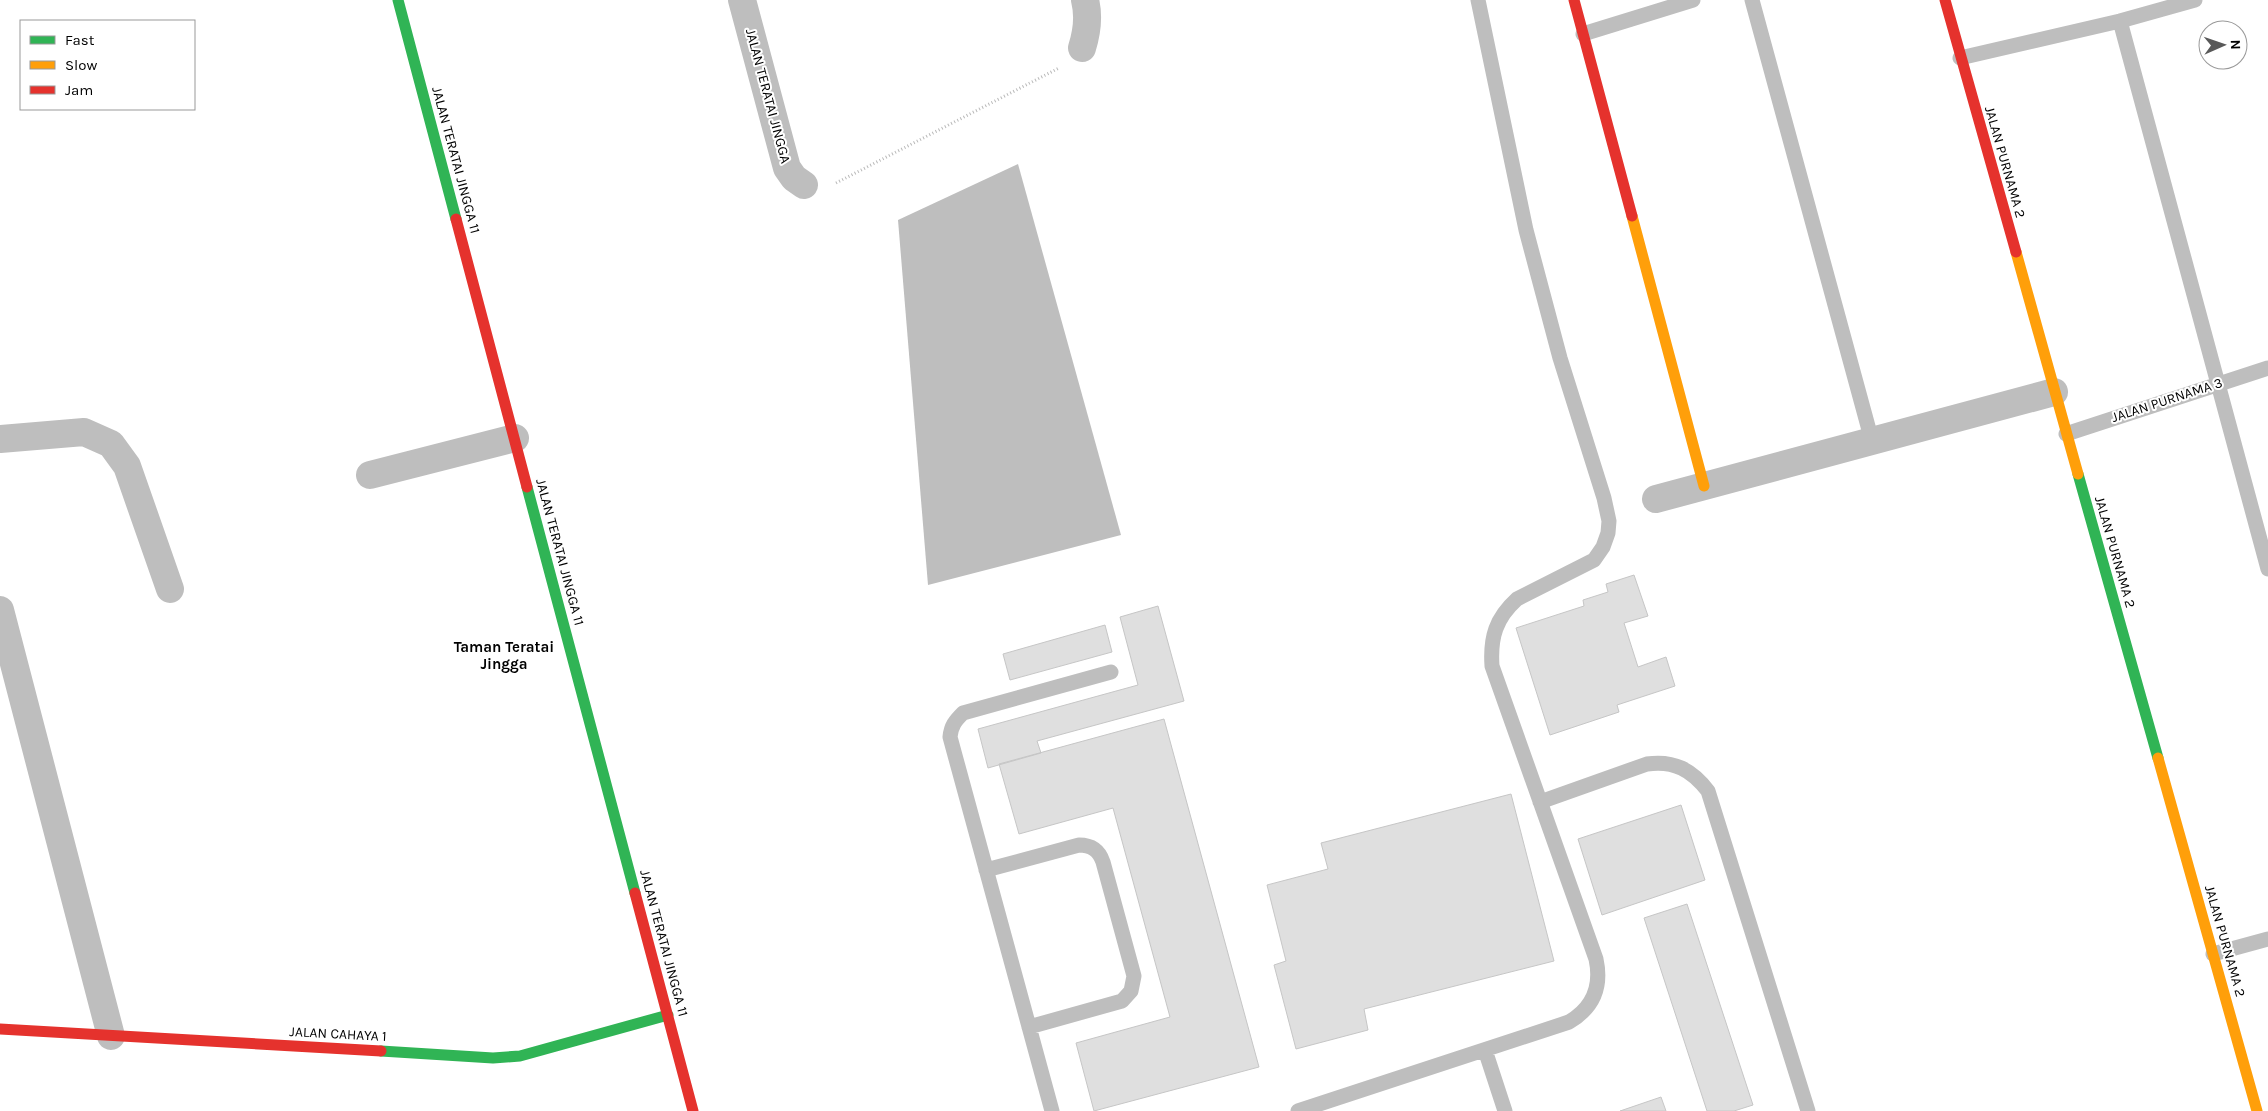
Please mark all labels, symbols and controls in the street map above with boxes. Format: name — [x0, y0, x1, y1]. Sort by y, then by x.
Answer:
legend — [20, 20, 195, 110]
north arrow — [2198, 20, 2248, 70]
street label: JALAN TERATAI JINGGA — [742, 27, 794, 165]
text: Fast — [65, 31, 95, 49]
text: N — [2227, 39, 2244, 50]
text: Slow — [65, 56, 97, 74]
text: Jam — [65, 81, 93, 99]
street label: JALAN TERATAI JINGGA 11 — [428, 85, 484, 235]
street label: JALAN PURNAMA 2 — [1981, 104, 2029, 220]
street label: JALAN PURNAMA 3 — [2109, 374, 2225, 426]
street label: JALAN TERATAI JINGGA 11 — [532, 477, 588, 627]
street label: JALAN PURNAMA 2 — [2091, 494, 2139, 610]
district label: Taman Teratai Jingga — [454, 638, 554, 673]
street label: JALAN TERATAI JINGGA 11 — [636, 868, 692, 1018]
street label: JALAN PURNAMA 2 — [2201, 883, 2249, 999]
street label: JALAN CAHAYA 1 — [289, 1023, 387, 1045]

